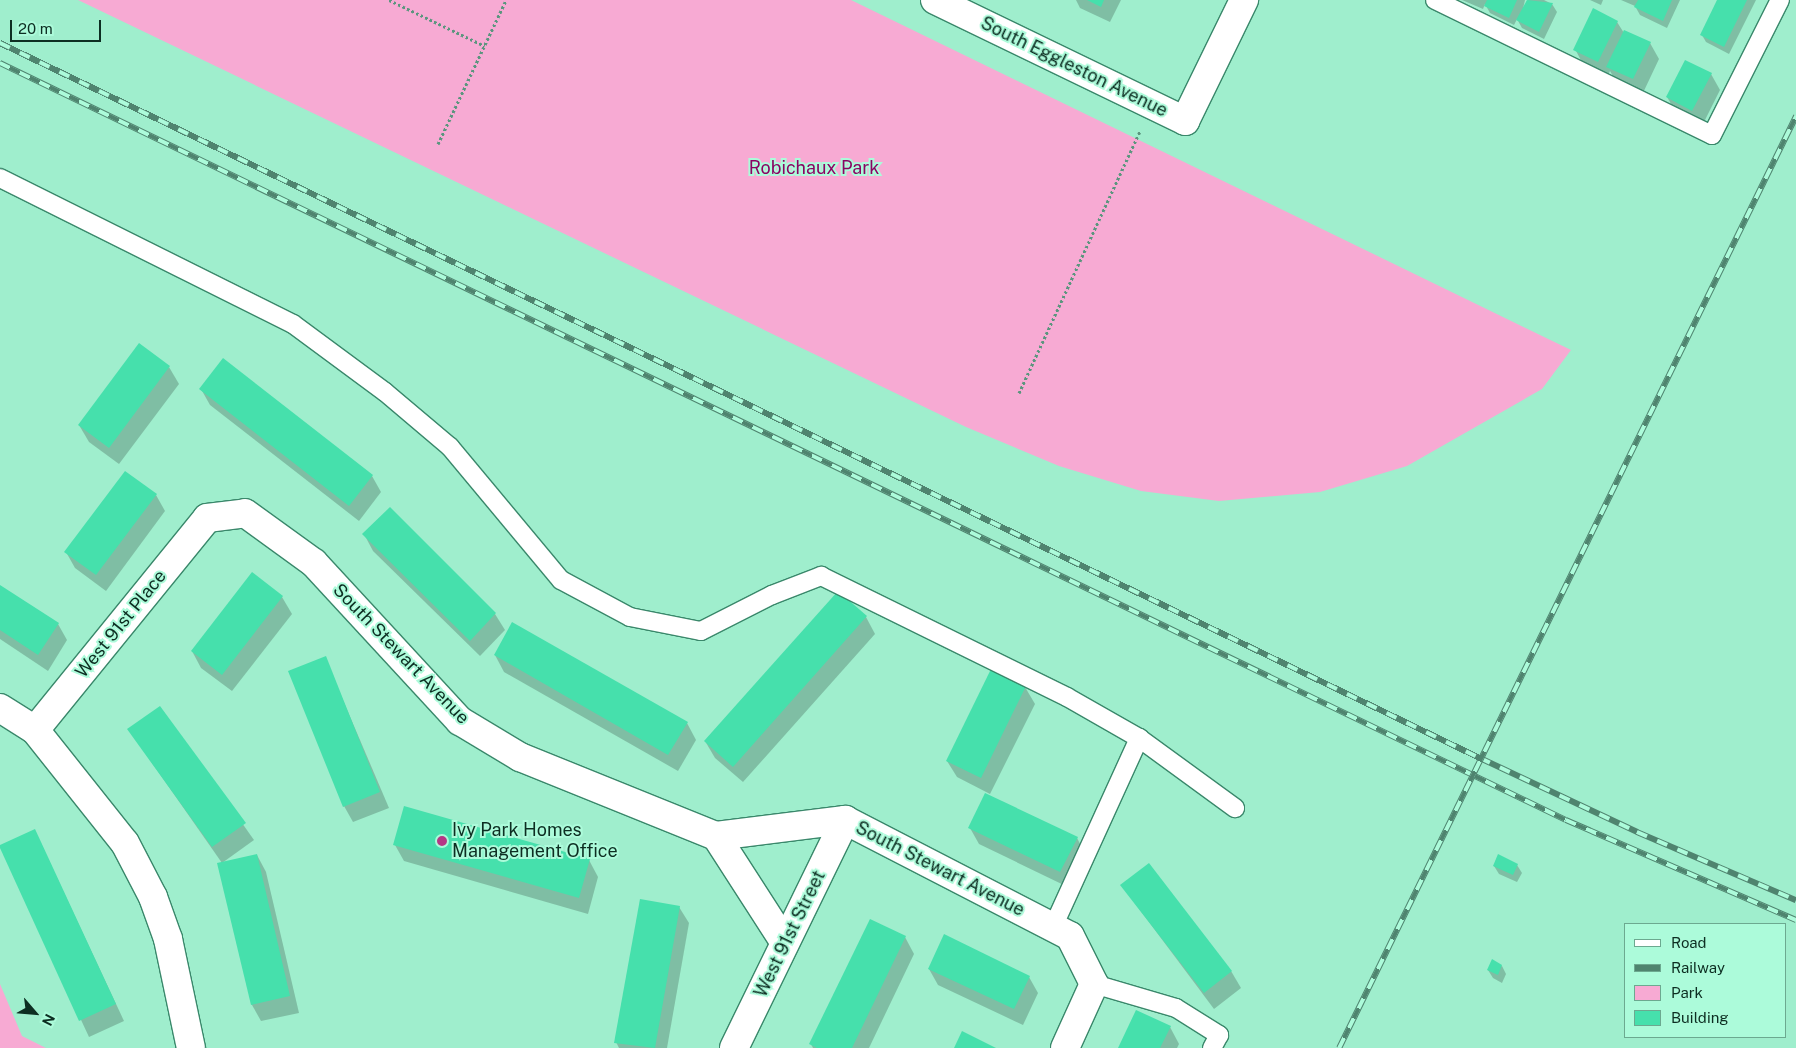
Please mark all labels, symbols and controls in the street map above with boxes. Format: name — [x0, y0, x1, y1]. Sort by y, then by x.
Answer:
scale bar — [12, 10, 104, 42]
street label: South Eggleston Avenue — [977, 12, 1171, 122]
text: 20 m — [18, 20, 53, 37]
park label: Robichaux Park — [749, 157, 879, 179]
street label: West 91st Place — [71, 566, 171, 682]
street label: South Stewart Avenue — [328, 579, 474, 729]
street label: South Stewart Avenue — [852, 817, 1028, 921]
place label: Ivy Park Homes Management Office — [452, 820, 618, 862]
marker: Ivy Park Homes Management Office — [436, 835, 448, 847]
street label: West 91st Street — [750, 867, 830, 1001]
legend — [1624, 923, 1786, 1038]
text: Road — [1671, 934, 1707, 951]
text: Railway — [1671, 959, 1725, 976]
text: Park — [1671, 984, 1703, 1001]
north arrow — [10, 988, 60, 1038]
text: Building — [1671, 1009, 1729, 1026]
text: N — [39, 1011, 58, 1028]

